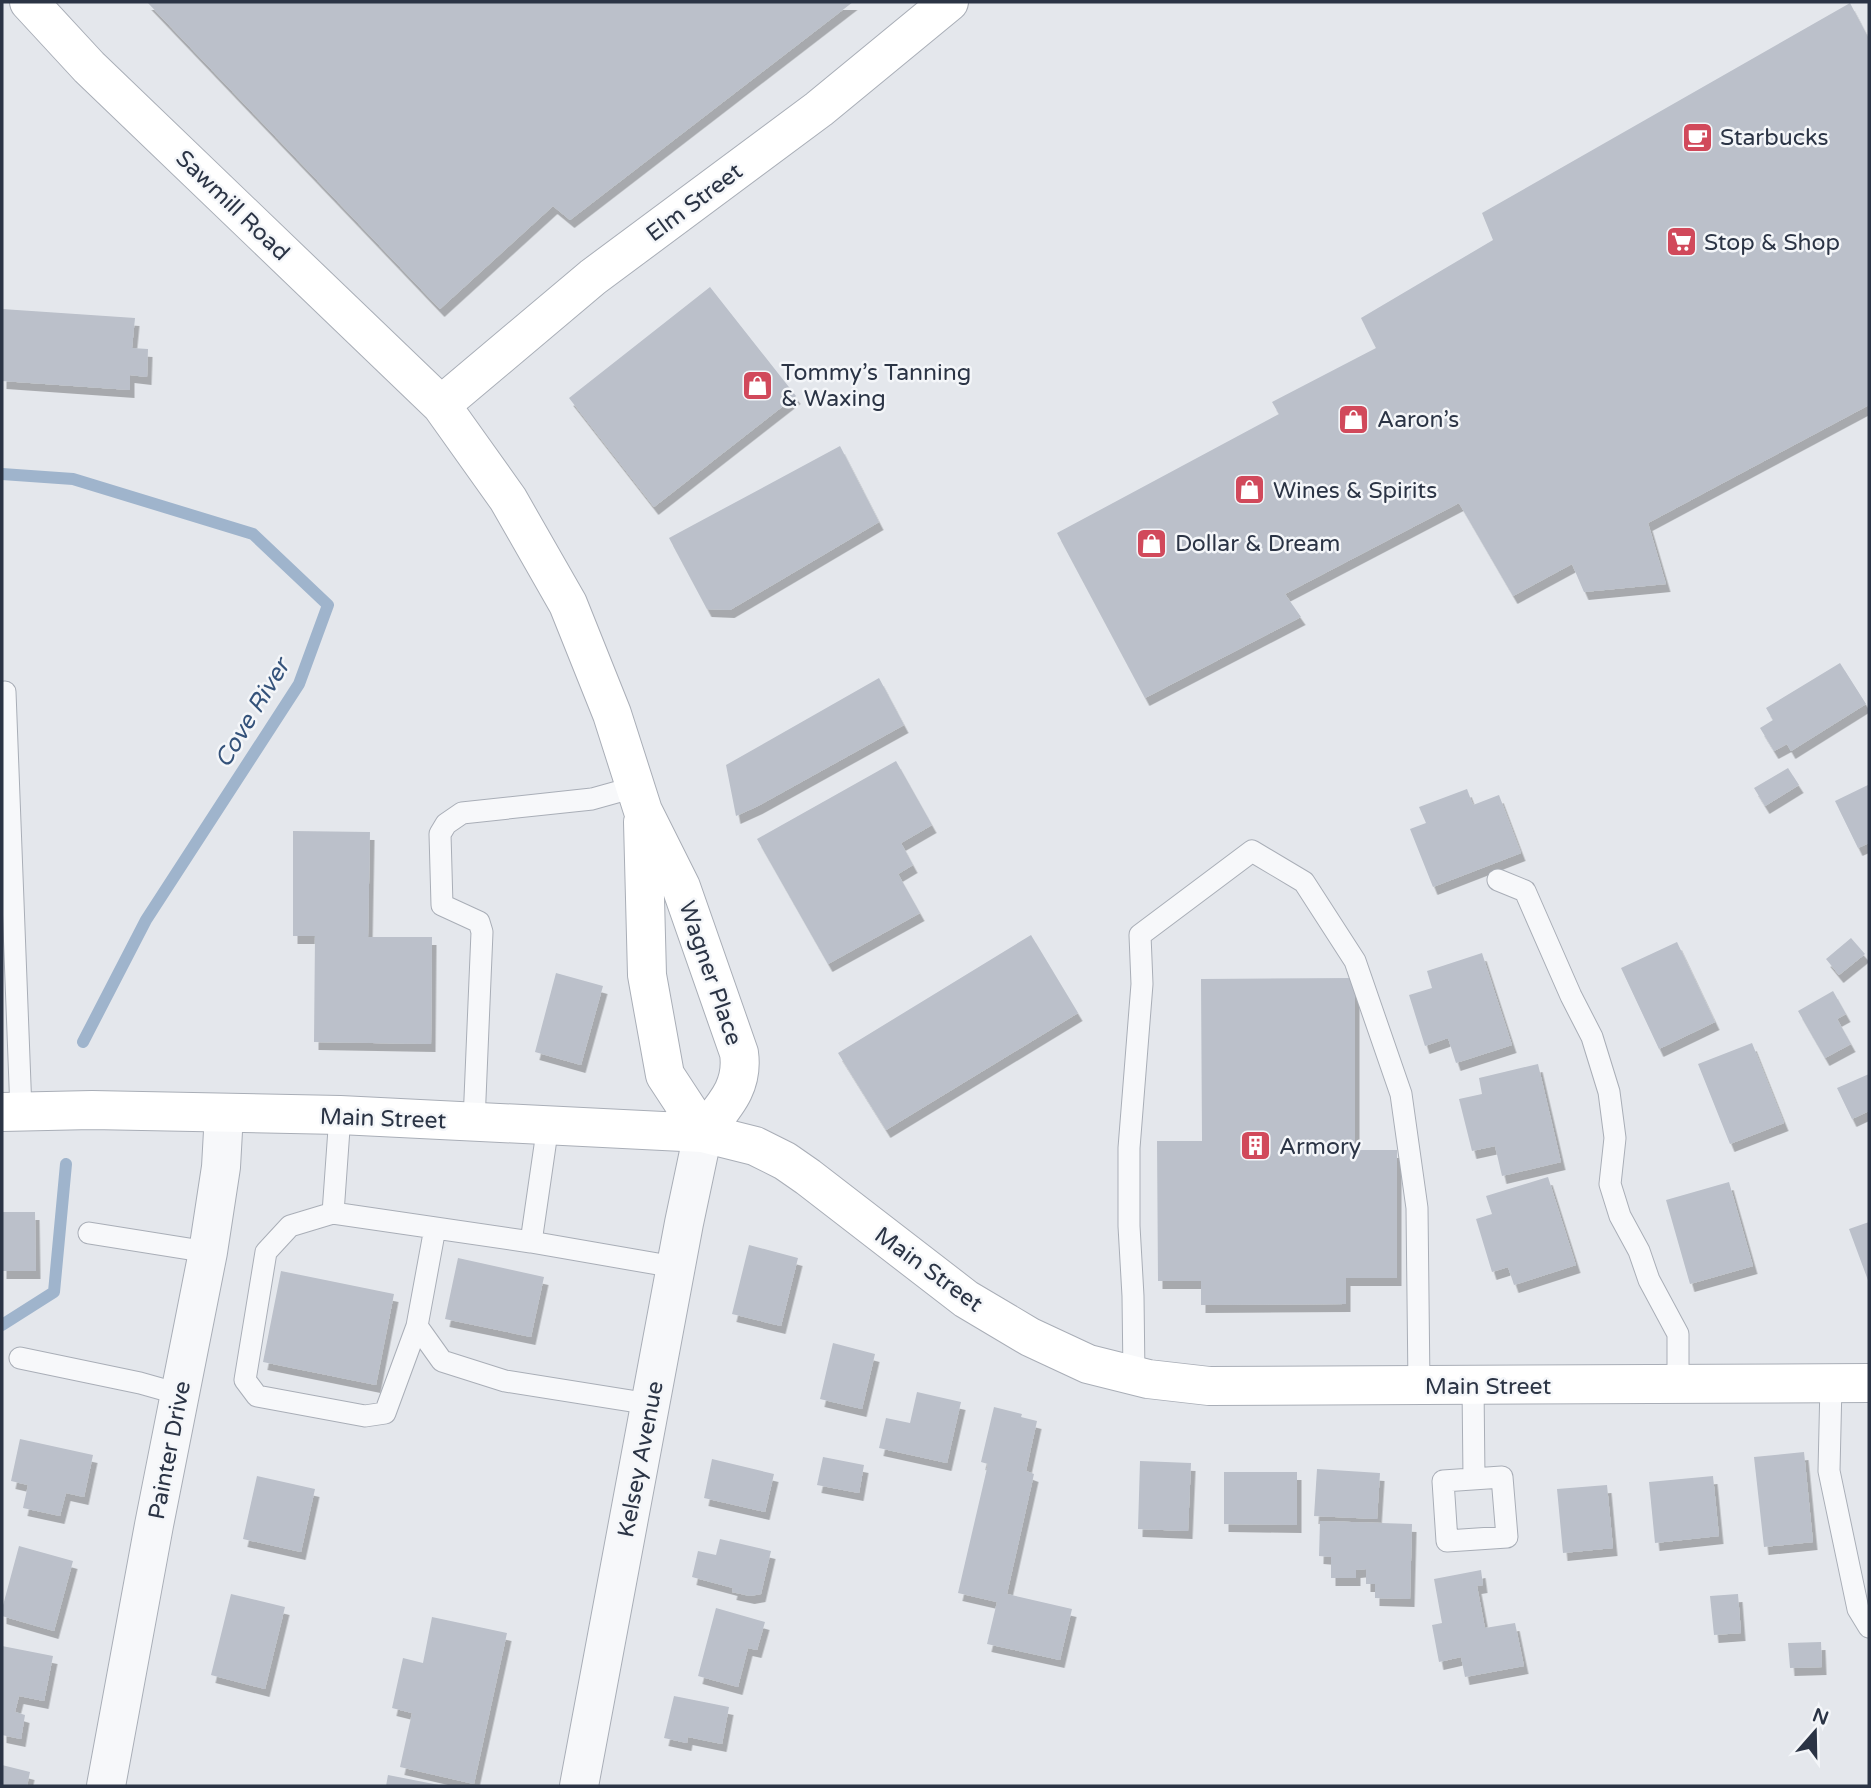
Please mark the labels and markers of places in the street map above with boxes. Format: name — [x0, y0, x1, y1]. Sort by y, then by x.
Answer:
cafe icon: Starbucks — [1680, 120, 1714, 154]
place label: Starbucks — [1720, 124, 1828, 152]
supermarket icon: Stop & Shop — [1664, 225, 1698, 259]
place label: Stop & Shop — [1704, 229, 1840, 257]
place label: Tommy’s Tanning & Waxing — [781, 359, 971, 413]
shop icon: Tommy’s Tanning & Waxing — [741, 368, 775, 402]
shop icon: Aaron’s — [1337, 402, 1371, 436]
place label: Aaron’s — [1377, 406, 1459, 434]
shop icon: Wines & Spirits — [1233, 473, 1267, 507]
place label: Wines & Spirits — [1273, 477, 1437, 505]
shop icon: Dollar & Dream — [1135, 526, 1169, 560]
place label: Dollar & Dream — [1175, 530, 1340, 558]
building icon: Armory — [1239, 1129, 1273, 1163]
place label: Armory — [1279, 1133, 1361, 1161]

